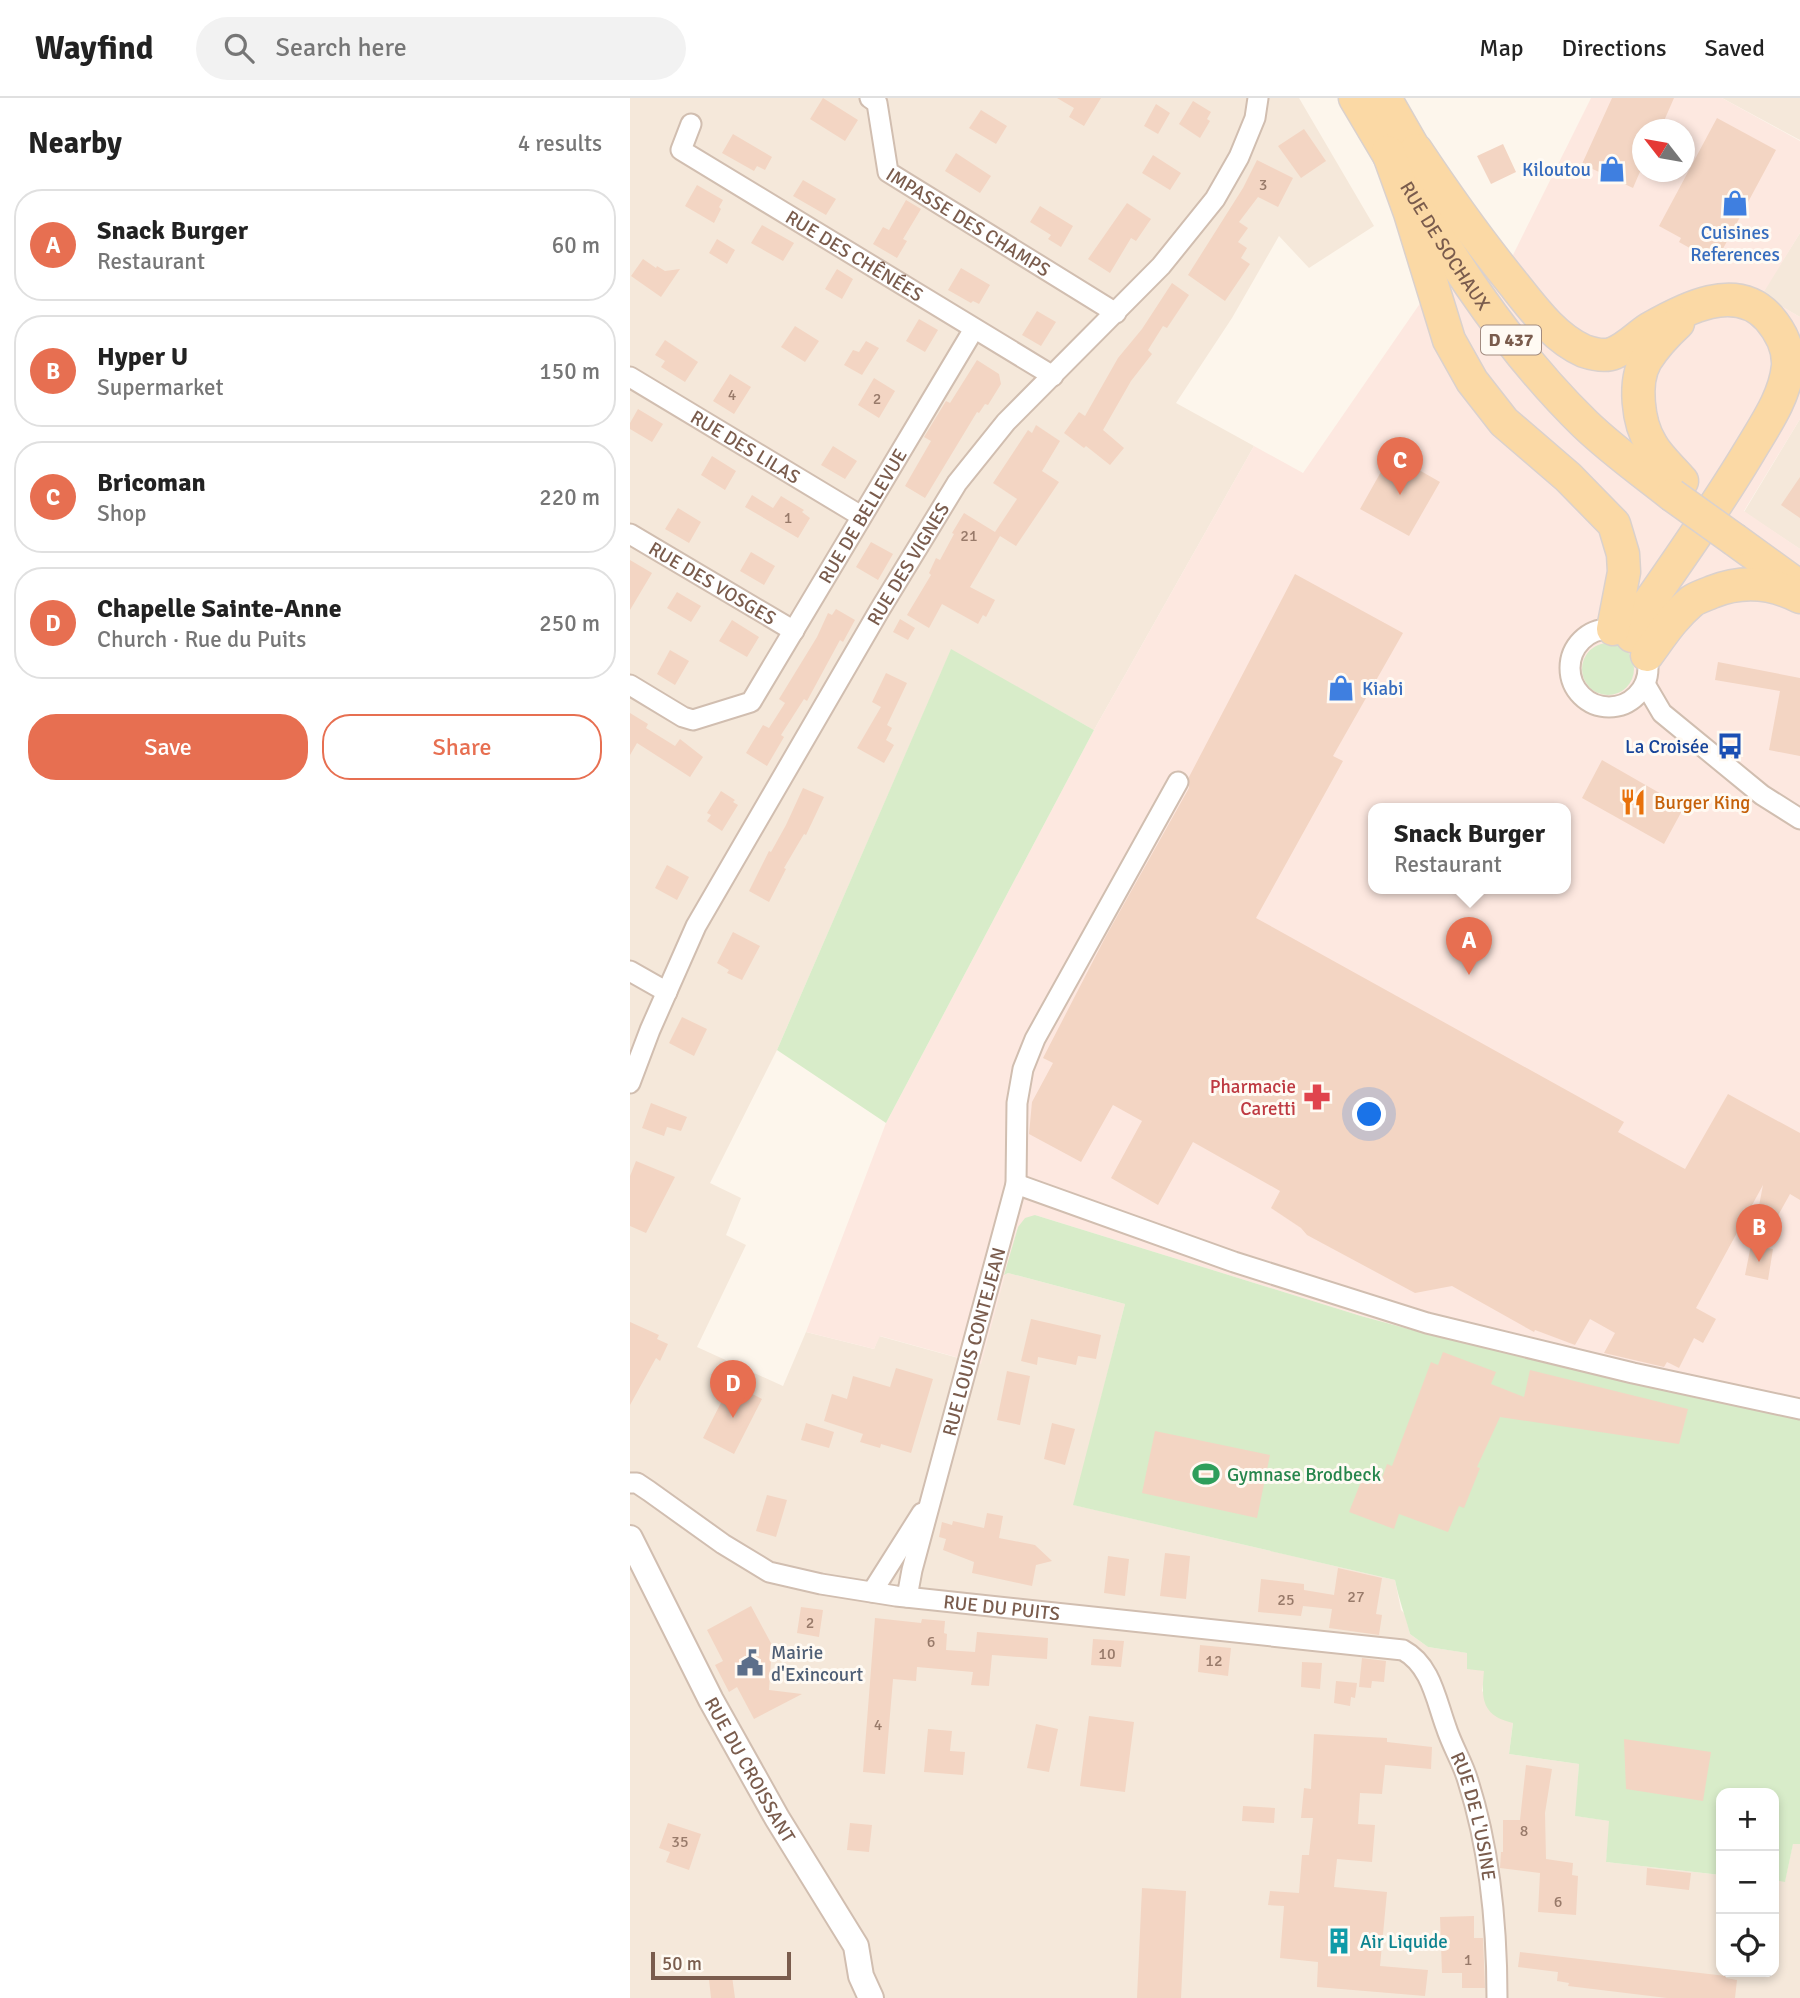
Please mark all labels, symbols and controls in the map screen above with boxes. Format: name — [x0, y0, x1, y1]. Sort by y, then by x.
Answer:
search box — [196, 17, 686, 80]
text: Wayfind — [35, 28, 154, 69]
icon: search — [220, 29, 258, 67]
text: Search here — [276, 32, 407, 64]
text: Map — [1479, 33, 1524, 63]
text: Directions — [1562, 33, 1667, 63]
text: Saved — [1705, 33, 1765, 63]
north arrow — [1632, 119, 1695, 182]
text: Nearby — [28, 125, 122, 162]
text: 4 results — [518, 129, 602, 158]
shop icon: Kiloutou — [1597, 154, 1627, 184]
place label: Kiloutou — [1522, 158, 1591, 182]
street label: IMPASSE DES CHAMPS — [881, 163, 1054, 282]
house number: 3 — [1259, 175, 1267, 195]
street label: RUE DE SOCHAUX — [1394, 177, 1495, 315]
shop icon: Cuisines References — [1720, 188, 1750, 218]
street label: RUE DES CHÊNÉES — [781, 205, 927, 307]
text: Snack Burger — [97, 215, 248, 247]
place label: Cuisines References — [1690, 221, 1780, 267]
text: A — [46, 231, 60, 260]
text: 60 m — [552, 231, 600, 260]
text: Restaurant — [97, 247, 205, 276]
road number: D 437 — [1481, 326, 1541, 354]
text: Hyper U — [97, 341, 188, 373]
text: B — [46, 357, 60, 386]
text: 150 m — [539, 357, 600, 386]
text: Supermarket — [97, 373, 224, 402]
house number: 4 — [728, 385, 737, 405]
house number: 2 — [873, 389, 881, 409]
street label: RUE DES LILAS — [686, 405, 804, 490]
pin: C — [1377, 437, 1423, 495]
street label: RUE DE BELLEVUE — [814, 445, 913, 588]
text: Bricoman — [97, 467, 206, 499]
text: C — [46, 483, 60, 512]
text: 220 m — [539, 483, 600, 512]
street label: RUE DES VIGNES — [862, 498, 955, 630]
text: Shop — [97, 499, 146, 528]
house number: 1 — [784, 508, 792, 528]
house number: 21 — [960, 526, 978, 546]
street label: RUE DES VOSGES — [644, 537, 780, 631]
text: Chapelle Sainte-Anne — [97, 593, 342, 625]
text: D — [45, 609, 61, 638]
text: 250 m — [539, 609, 600, 638]
text: Church · Rue du Puits — [97, 625, 306, 654]
shop icon: Kiabi — [1326, 673, 1356, 703]
place label: Kiabi — [1362, 677, 1403, 701]
button: Save — [28, 714, 308, 780]
button: Share — [322, 714, 602, 780]
bus stop icon: La Croisée — [1715, 731, 1745, 761]
place label: La Croisée — [1625, 735, 1709, 759]
restaurant icon: Burger King — [1618, 787, 1648, 817]
place label: Burger King — [1654, 791, 1750, 815]
popup — [1368, 803, 1571, 894]
text: Snack Burger — [1394, 818, 1545, 850]
text: Restaurant — [1394, 850, 1502, 879]
pin: A — [1446, 917, 1492, 975]
place label: Pharmacie Caretti — [1210, 1075, 1296, 1121]
pharmacy icon: Pharmacie Caretti — [1302, 1082, 1332, 1112]
your location — [1352, 1097, 1386, 1131]
pin: B — [1736, 1204, 1782, 1262]
street label: RUE LOUIS CONTEJEAN — [938, 1245, 1011, 1439]
pin: D — [710, 1360, 756, 1418]
sports icon: Gymnase Brodbeck — [1191, 1459, 1221, 1489]
place label: Gymnase Brodbeck — [1227, 1463, 1381, 1487]
house number: 27 — [1347, 1587, 1365, 1607]
street label: RUE DU PUITS — [942, 1590, 1061, 1626]
house number: 25 — [1277, 1590, 1295, 1610]
house number: 2 — [806, 1613, 814, 1633]
house number: 6 — [927, 1632, 935, 1652]
place label: Mairie d'Exincourt — [771, 1641, 864, 1687]
house number: 10 — [1098, 1644, 1116, 1664]
public building icon: Mairie d'Exincourt — [735, 1648, 765, 1678]
house number: 12 — [1205, 1651, 1223, 1671]
street label: RUE DU CROISSANT — [699, 1693, 801, 1848]
house number: 4 — [874, 1715, 883, 1735]
street label: RUE DE L'USINE — [1445, 1748, 1501, 1882]
map controls — [1716, 1788, 1779, 1977]
button: + — [1716, 1788, 1779, 1851]
house number: 8 — [1520, 1821, 1528, 1841]
house number: 35 — [671, 1832, 689, 1852]
button: − — [1716, 1851, 1779, 1914]
house number: 6 — [1554, 1892, 1562, 1912]
button: locate — [1716, 1914, 1779, 1977]
building icon: Air Liquide — [1324, 1926, 1354, 1956]
place label: Air Liquide — [1360, 1930, 1448, 1954]
scale bar — [651, 1949, 791, 1981]
house number: 1 — [1464, 1950, 1472, 1970]
text: 50 m — [662, 1952, 702, 1976]

